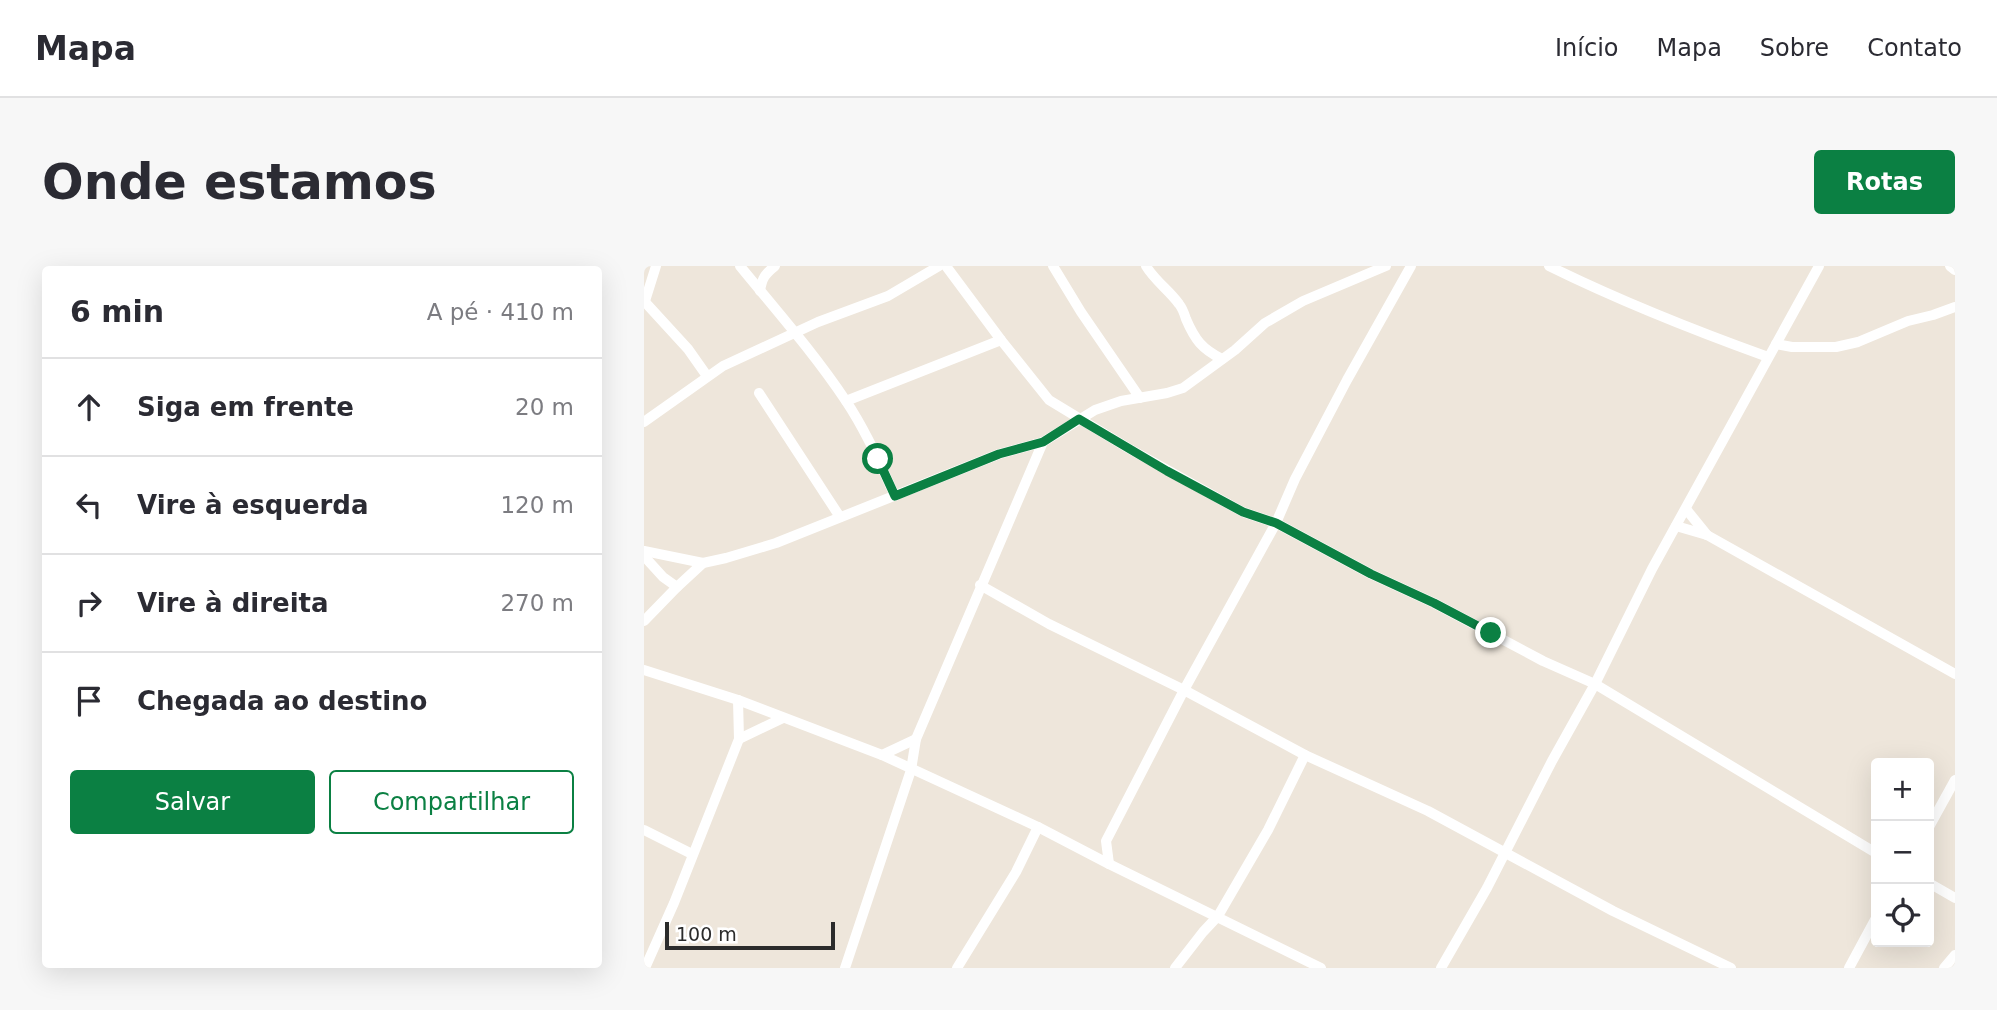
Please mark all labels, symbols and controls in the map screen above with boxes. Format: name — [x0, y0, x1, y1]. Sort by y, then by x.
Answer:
text: Mapa — [35, 29, 136, 68]
text: Início — [1555, 34, 1619, 62]
text: Mapa — [1657, 34, 1722, 62]
text: Sobre — [1760, 34, 1829, 62]
text: Contato — [1867, 34, 1962, 62]
button: Rotas — [1814, 150, 1955, 214]
text: Onde estamos — [42, 154, 437, 211]
text: 6 min — [70, 294, 164, 329]
text: A pé · 410 m — [427, 299, 574, 325]
icon: ahead — [70, 388, 108, 426]
text: Siga em frente — [137, 392, 354, 422]
text: 20 m — [515, 394, 574, 420]
route start — [862, 443, 893, 474]
icon: left — [70, 486, 108, 524]
text: Vire à esquerda — [137, 490, 369, 520]
text: 120 m — [500, 492, 574, 518]
icon: right — [70, 584, 108, 622]
text: Vire à direita — [137, 588, 329, 618]
text: 270 m — [500, 590, 574, 616]
route end — [1475, 617, 1506, 648]
icon: arrive — [70, 682, 108, 720]
text: Chegada ao destino — [137, 686, 427, 716]
map controls — [1871, 758, 1934, 947]
button: + — [1871, 758, 1934, 821]
button: Salvar — [70, 770, 315, 834]
button: Compartilhar — [329, 770, 574, 834]
button: − — [1871, 821, 1934, 884]
button: locate — [1871, 884, 1934, 947]
scale bar — [665, 919, 835, 951]
text: 100 m — [676, 923, 737, 945]

